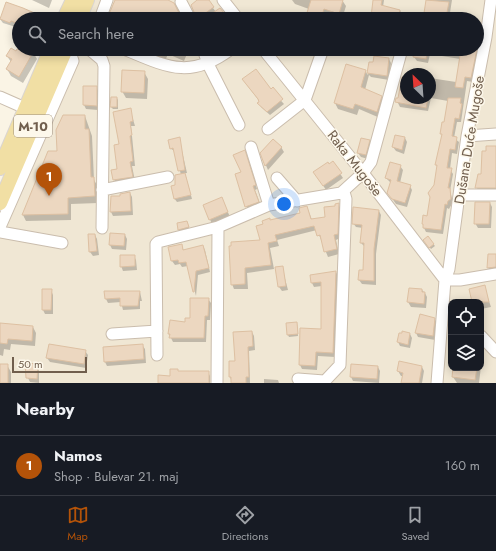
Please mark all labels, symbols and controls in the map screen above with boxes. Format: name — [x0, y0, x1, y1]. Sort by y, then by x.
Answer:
search box — [12, 12, 484, 56]
icon: search — [26, 23, 48, 45]
text: Search here — [58, 23, 134, 45]
north arrow — [400, 68, 436, 104]
street label: Dušana Duće Mugoše — [449, 74, 489, 206]
road number: M-10 — [14, 115, 52, 137]
street label: Raka Mugoše — [323, 126, 387, 200]
pin: 1 — [36, 163, 62, 196]
your location — [274, 194, 294, 214]
map controls — [448, 299, 484, 371]
button: locate — [448, 299, 484, 335]
button: layers — [448, 335, 484, 371]
scale bar — [12, 355, 87, 374]
text: 50 m — [18, 356, 43, 372]
text: Nearby — [16, 397, 74, 421]
text: Namos — [54, 445, 102, 467]
text: 1 — [26, 456, 32, 475]
text: 160 m — [445, 456, 480, 475]
text: Shop · Bulevar 21. maj — [54, 467, 179, 486]
tab: Map — [67, 504, 89, 544]
tab: Directions — [222, 504, 268, 544]
tab: Saved — [402, 504, 429, 544]

